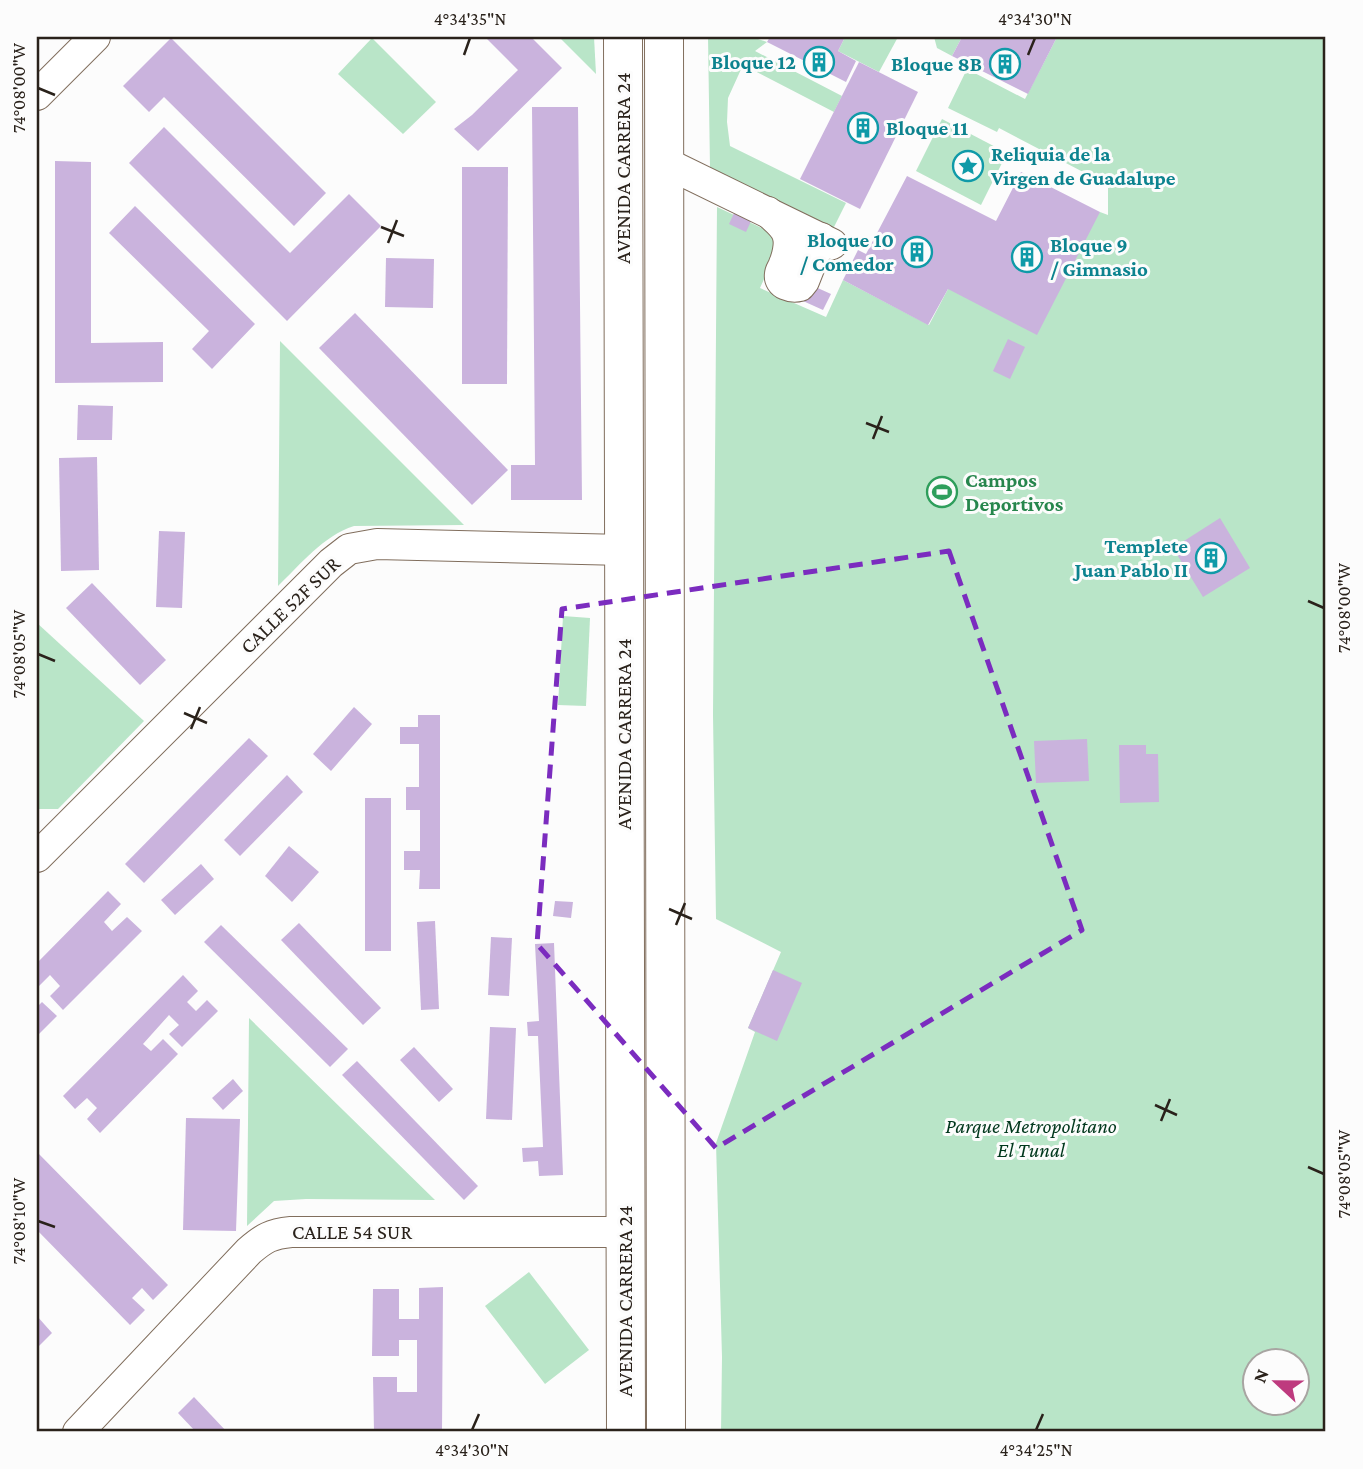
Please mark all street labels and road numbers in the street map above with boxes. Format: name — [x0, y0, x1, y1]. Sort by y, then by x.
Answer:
street label: AVENIDA CARRERA 24 — [611, 72, 635, 264]
street label: CALLE 52F SUR — [235, 551, 345, 659]
street label: AVENIDA CARRERA 24 — [612, 638, 636, 830]
street label: AVENIDA CARRERA 24 — [613, 1205, 637, 1397]
street label: CALLE 54 SUR — [292, 1220, 412, 1244]

